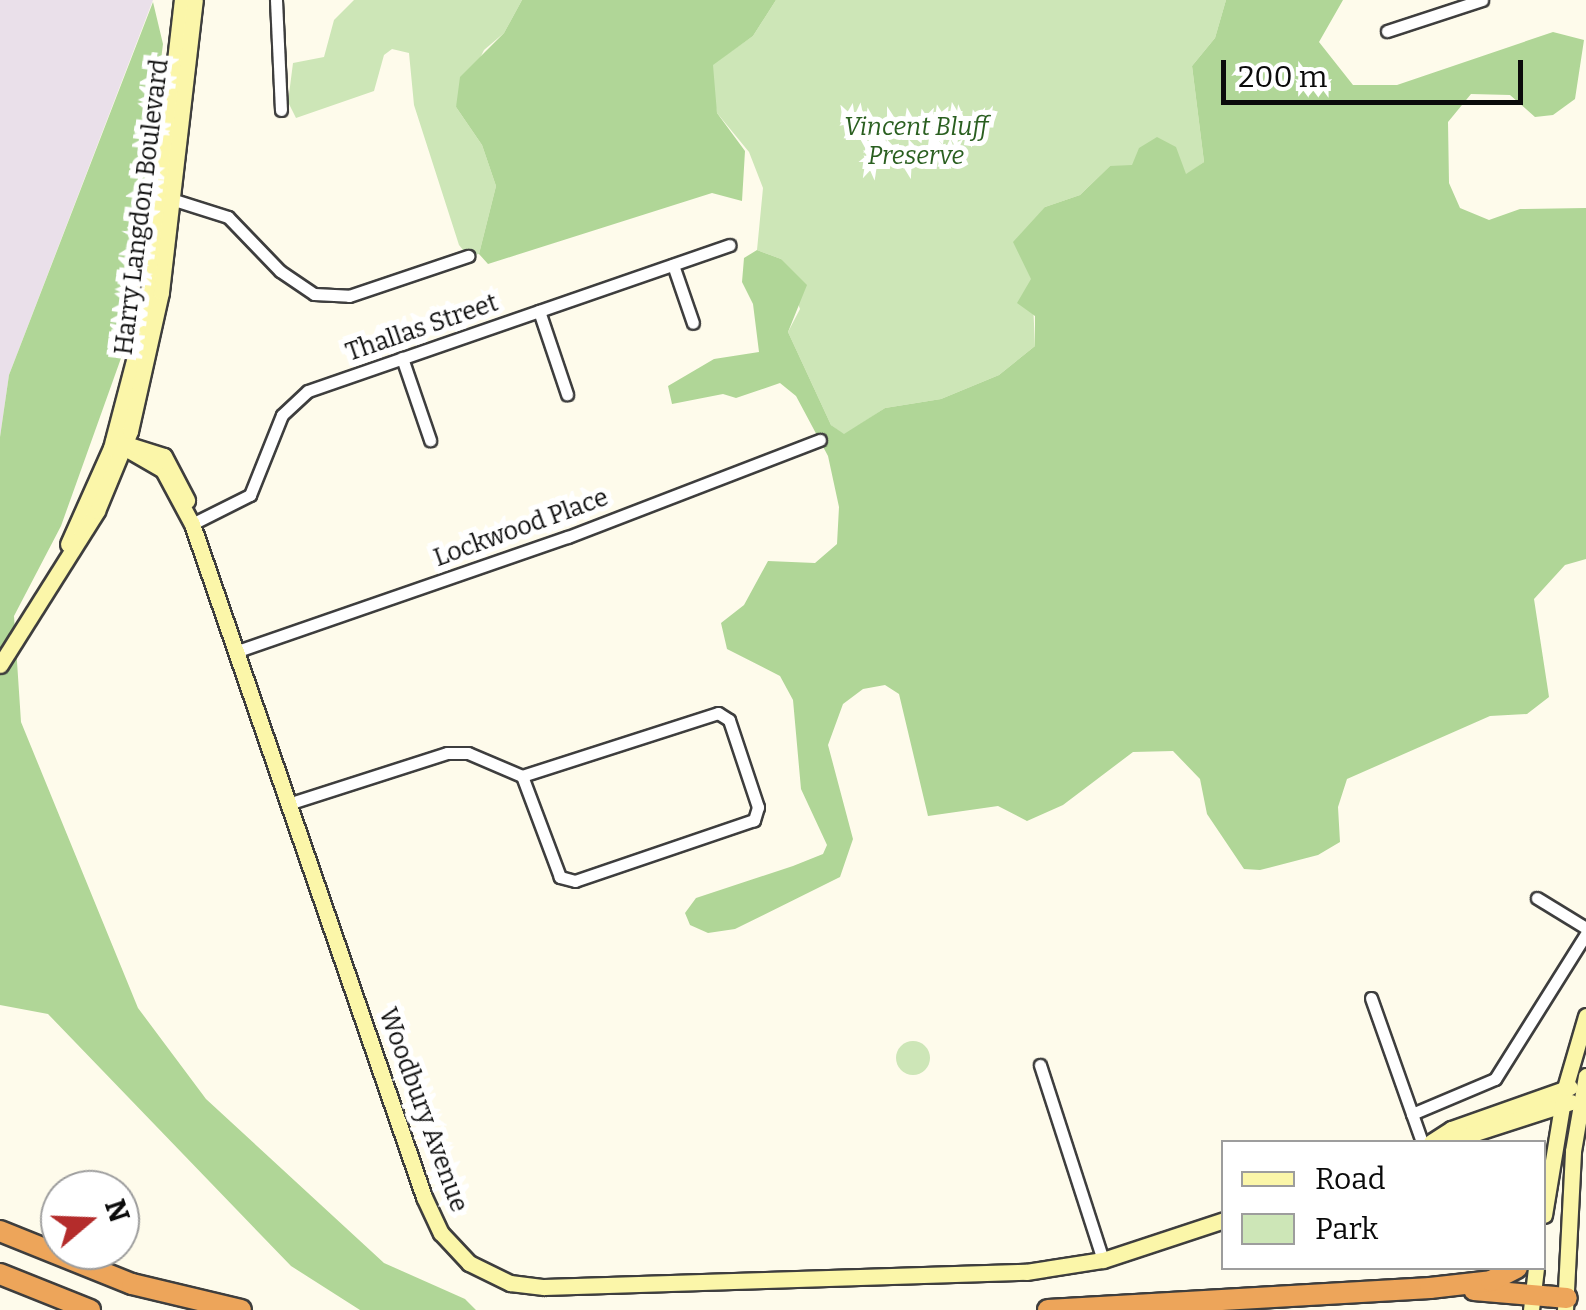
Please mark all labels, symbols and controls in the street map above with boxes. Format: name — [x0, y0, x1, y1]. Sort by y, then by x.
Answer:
scale bar — [1226, 40, 1528, 102]
street label: Harry Langdon Boulevard — [109, 57, 175, 357]
text: 200 m — [1238, 59, 1327, 95]
park label: Vincent Bluff Preserve — [844, 113, 988, 172]
street label: Thallas Street — [342, 288, 502, 368]
street label: Lockwood Place — [430, 483, 612, 573]
street label: Woodbury Avenue — [372, 1004, 474, 1216]
legend — [1221, 1140, 1546, 1270]
text: Road — [1315, 1161, 1386, 1197]
north arrow — [40, 1170, 140, 1270]
text: N — [98, 1195, 136, 1226]
text: Park — [1315, 1211, 1378, 1247]

